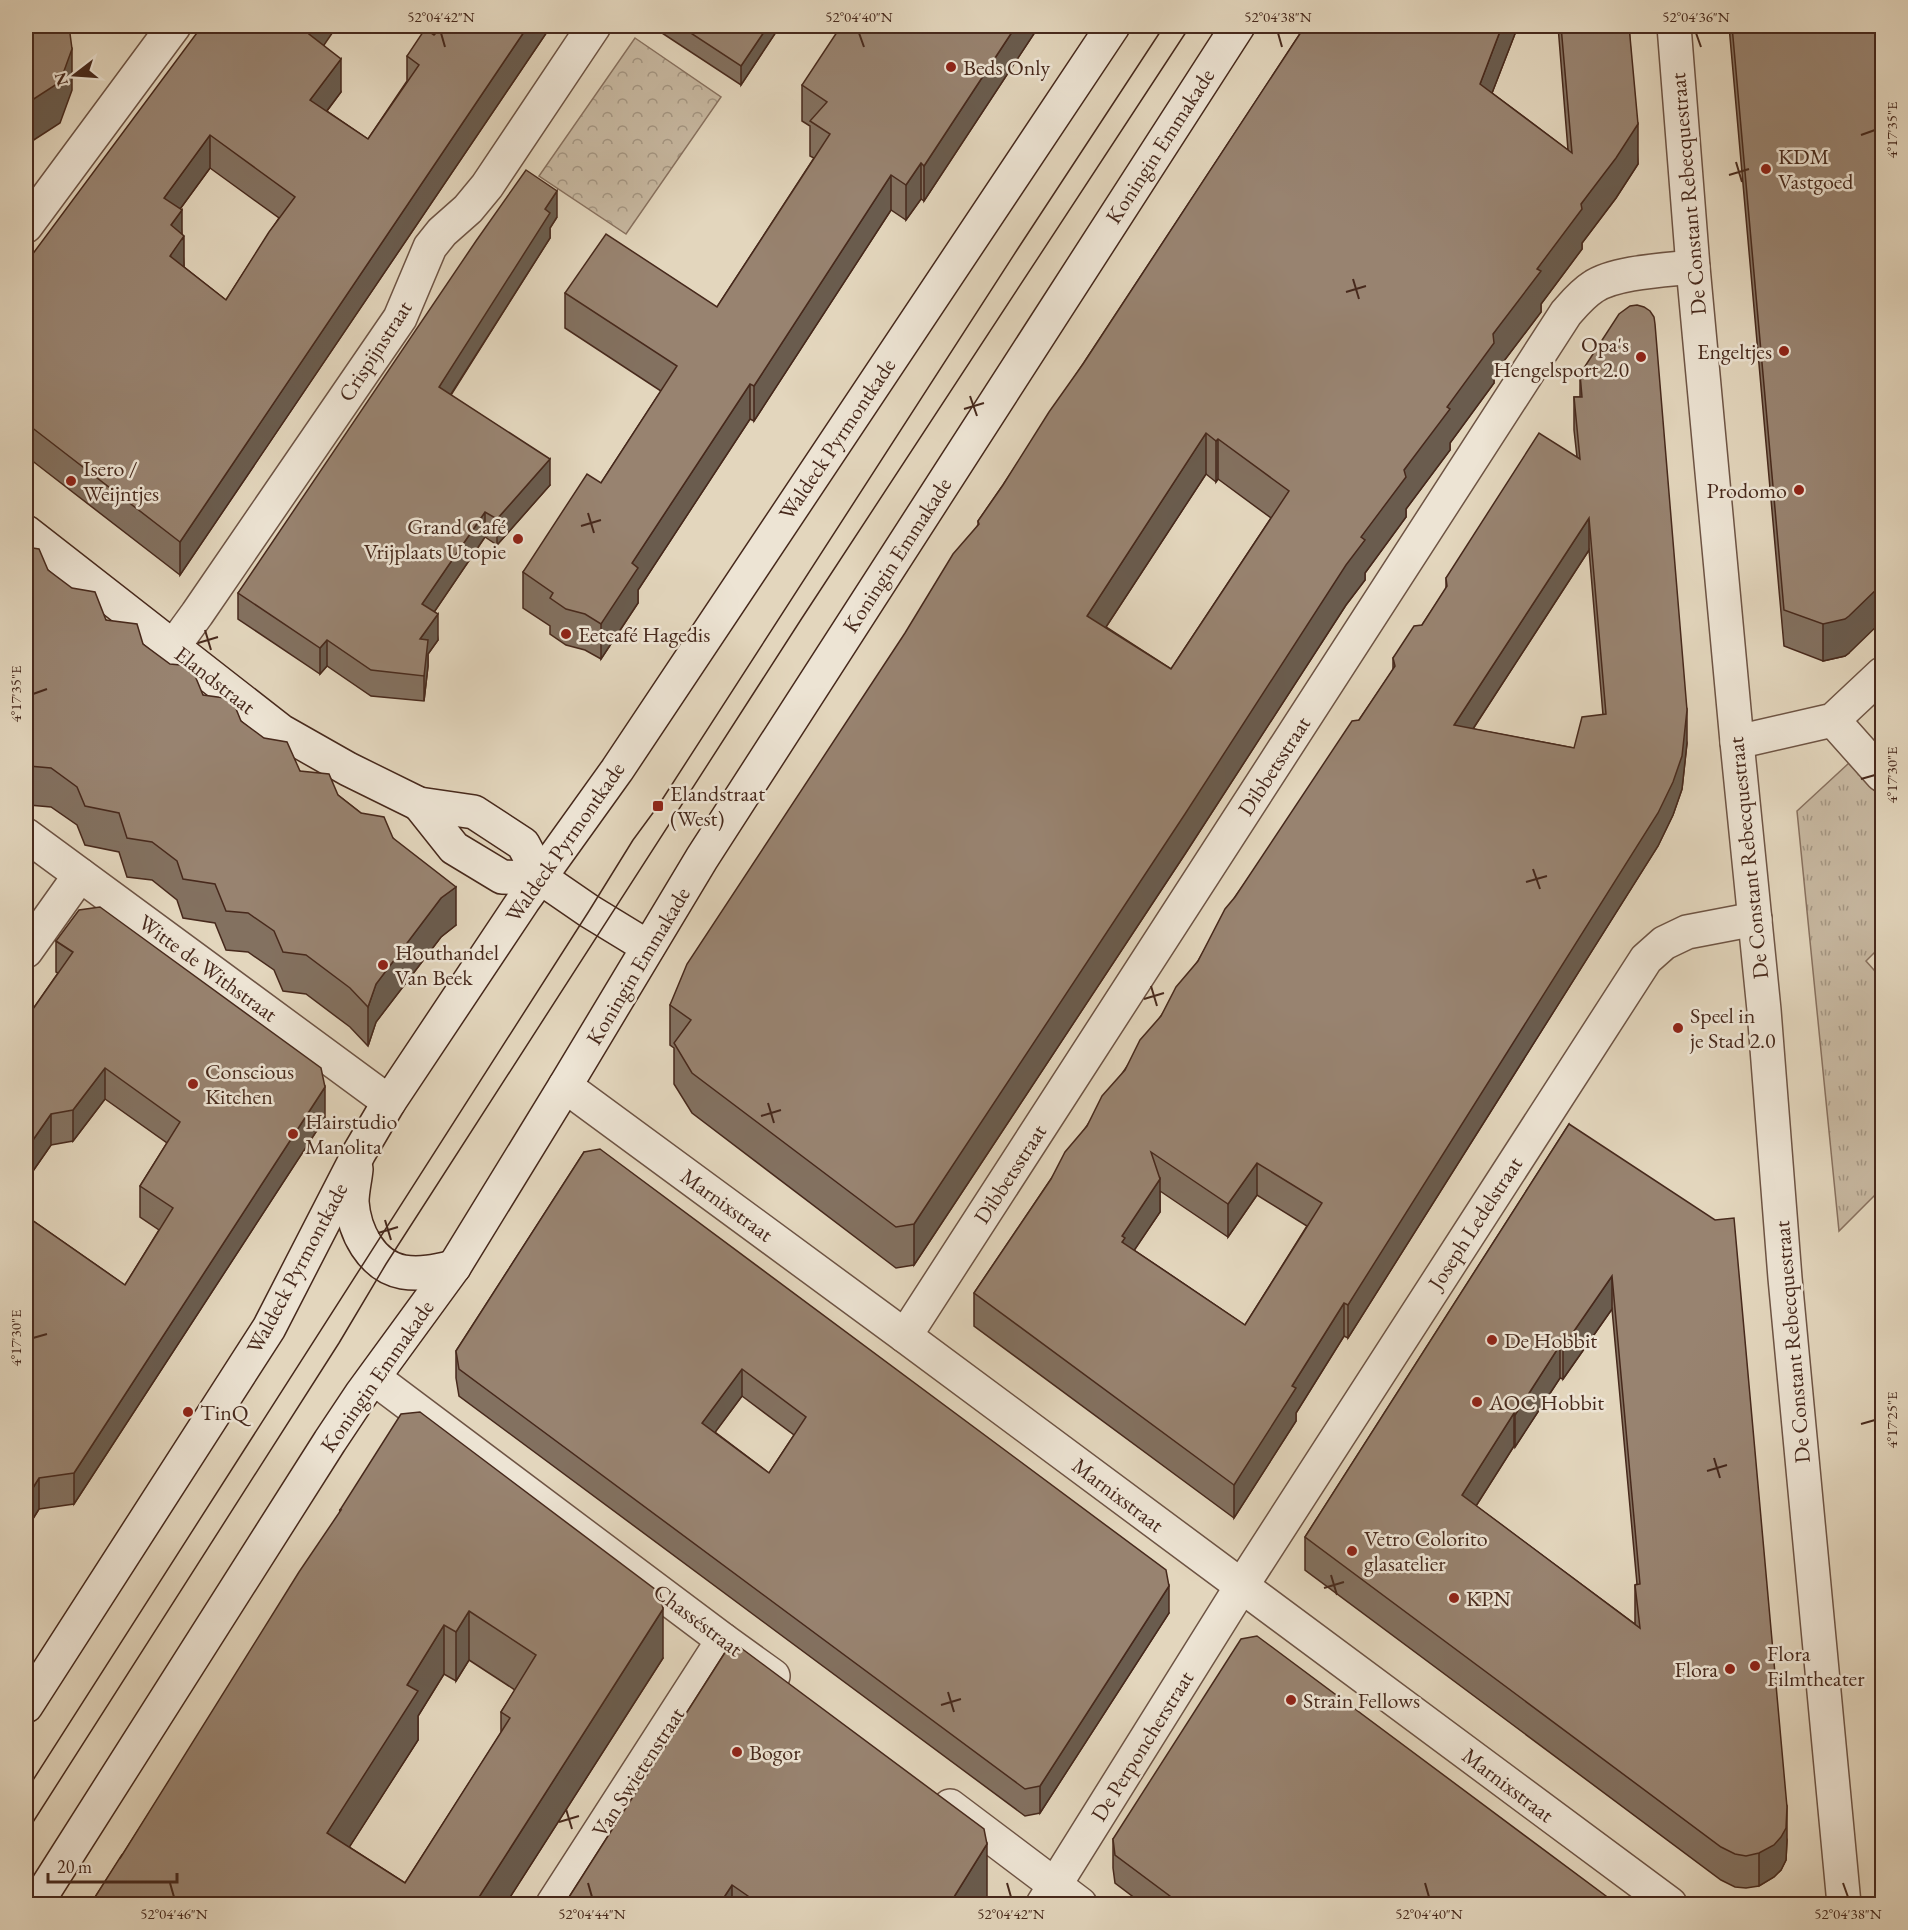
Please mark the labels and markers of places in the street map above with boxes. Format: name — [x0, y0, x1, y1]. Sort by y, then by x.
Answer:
place label: Beds Only — [963, 53, 1051, 82]
marker: Beds Only — [944, 60, 958, 74]
place label: KDM Vastgoed — [1778, 142, 1854, 196]
marker: KDM Vastgoed — [1759, 162, 1773, 176]
place label: Opa's Hengelsport 2.0 — [1493, 330, 1629, 384]
place label: Engeltjes — [1697, 337, 1772, 366]
marker: Engeltjes — [1777, 344, 1791, 358]
marker: Opa's Hengelsport 2.0 — [1634, 350, 1648, 364]
place label: Isero / Weijntjes — [83, 454, 159, 508]
marker: Isero / Weijntjes — [64, 474, 78, 488]
place label: Prodomo — [1707, 476, 1787, 505]
marker: Prodomo — [1792, 483, 1806, 497]
place label: Grand Café Vrijplaats Utopie — [364, 512, 506, 566]
marker: Grand Café Vrijplaats Utopie — [511, 532, 525, 546]
place label: Eetcafé Hagedis — [578, 620, 710, 649]
marker: Eetcafé Hagedis — [559, 627, 573, 641]
place label: Elandstraat (West) — [670, 779, 765, 833]
marker: Elandstraat (West) — [651, 799, 665, 813]
place label: Houthandel Van Beek — [395, 938, 499, 992]
marker: Houthandel Van Beek — [376, 958, 390, 972]
place label: Speel in je Stad 2.0 — [1689, 1001, 1776, 1055]
marker: Speel in je Stad 2.0 — [1671, 1021, 1685, 1035]
place label: Conscious Kitchen — [205, 1057, 294, 1111]
marker: Conscious Kitchen — [186, 1077, 200, 1091]
place label: Hairstudio Manolita — [305, 1107, 397, 1161]
marker: Hairstudio Manolita — [286, 1127, 300, 1141]
place label: De Hobbit — [1504, 1326, 1597, 1355]
marker: De Hobbit — [1485, 1333, 1499, 1347]
place label: AOC Hobbit — [1488, 1388, 1604, 1417]
marker: AOC Hobbit — [1470, 1395, 1484, 1409]
place label: TinQ — [200, 1398, 252, 1427]
marker: TinQ — [181, 1405, 195, 1419]
place label: Vetro Colorito glasatelier — [1364, 1524, 1488, 1578]
marker: Vetro Colorito glasatelier — [1345, 1544, 1359, 1558]
place label: KPN — [1466, 1584, 1511, 1613]
marker: KPN — [1447, 1591, 1461, 1605]
place label: Flora Filmtheater — [1767, 1639, 1865, 1693]
place label: Flora — [1674, 1655, 1718, 1684]
marker: Flora Filmtheater — [1748, 1659, 1762, 1673]
marker: Flora — [1723, 1662, 1737, 1676]
place label: Strain Fellows — [1303, 1686, 1420, 1715]
marker: Strain Fellows — [1284, 1693, 1298, 1707]
place label: Bogor — [749, 1738, 801, 1767]
marker: Bogor — [730, 1745, 744, 1759]

